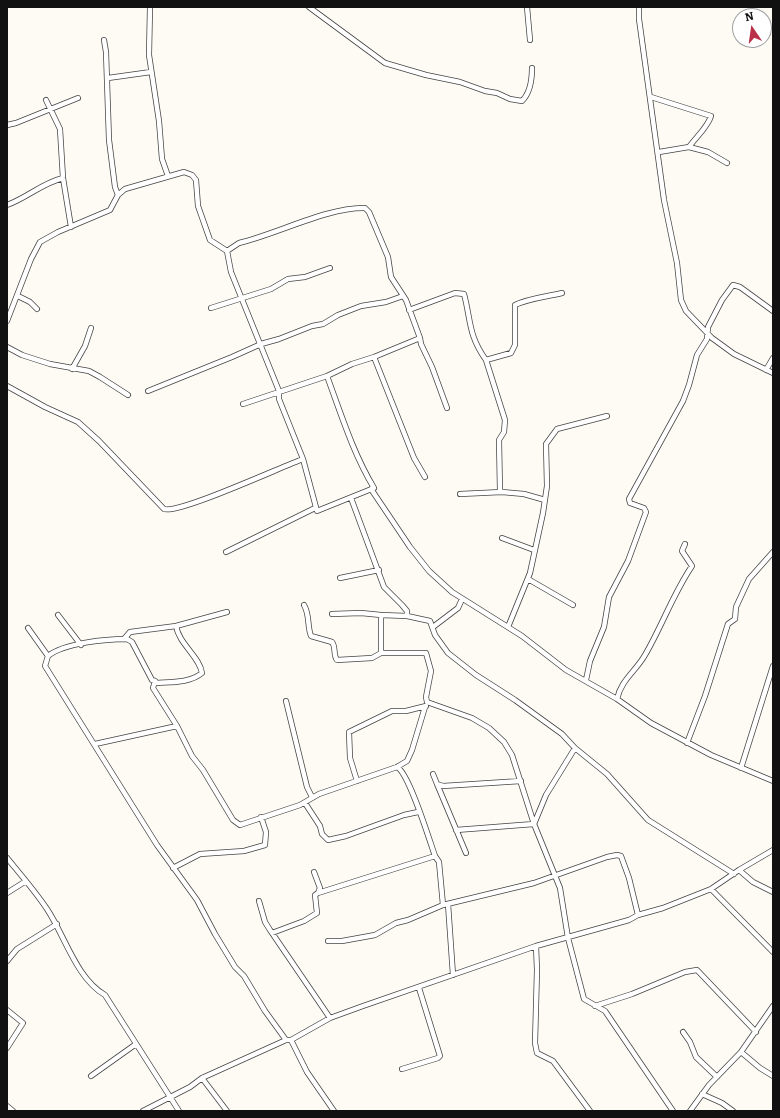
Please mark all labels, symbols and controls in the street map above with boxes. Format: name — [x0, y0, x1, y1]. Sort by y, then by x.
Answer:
north arrow — [732, 8, 772, 48]
text: N — [744, 10, 755, 24]

